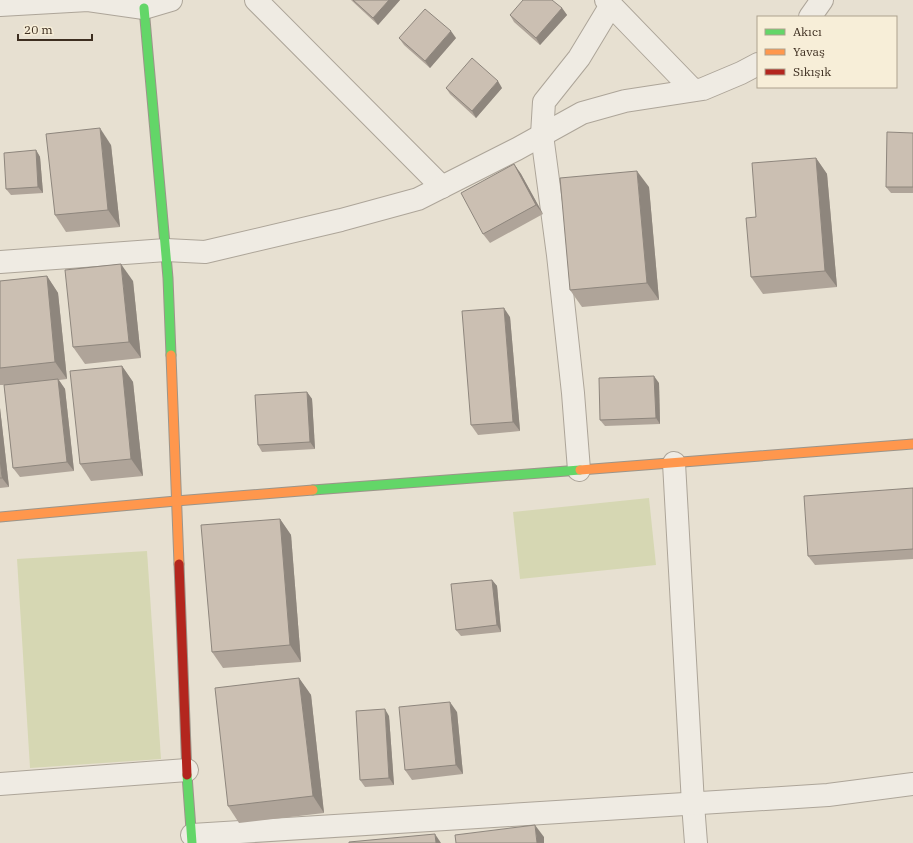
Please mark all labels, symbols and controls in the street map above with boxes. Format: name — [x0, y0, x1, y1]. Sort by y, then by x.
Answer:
scale bar — [18, 16, 92, 42]
legend — [757, 16, 897, 88]
text: 20 m — [24, 22, 53, 37]
text: Akıcı — [793, 24, 822, 39]
text: Yavaş — [793, 44, 825, 59]
text: Sıkışık — [793, 64, 831, 79]

